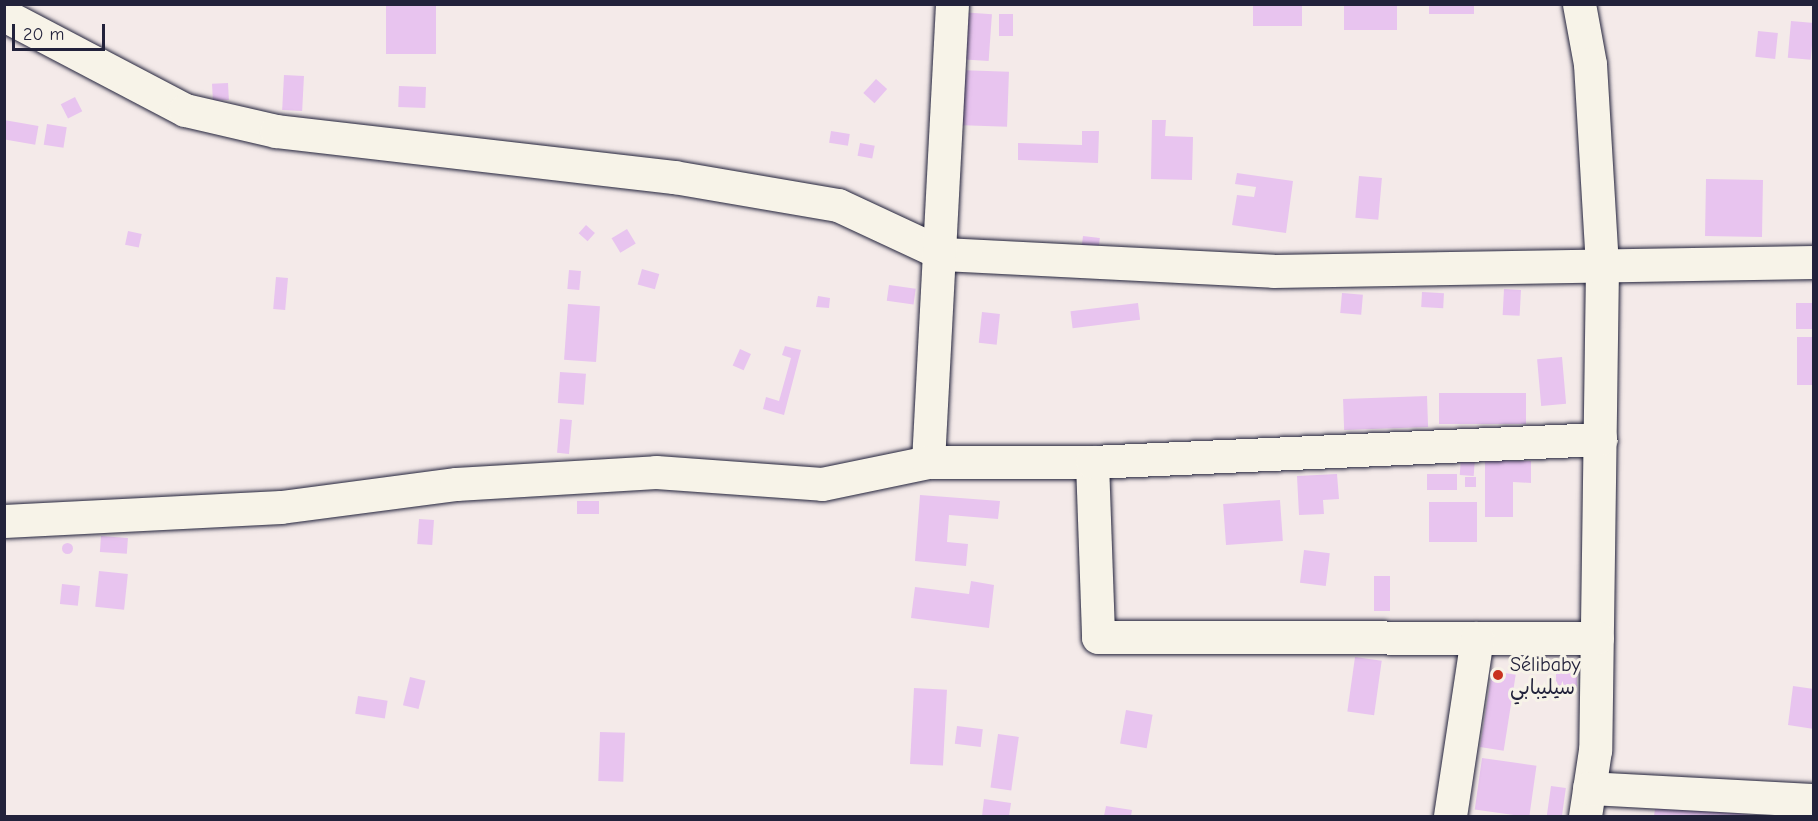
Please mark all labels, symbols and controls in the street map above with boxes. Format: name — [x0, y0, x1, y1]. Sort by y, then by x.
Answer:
scale bar — [15, 12, 108, 50]
text: 20 m — [23, 24, 64, 45]
place label: Sélibaby سيليبابي — [1510, 652, 1581, 699]
marker: Sélibaby سيليبابي — [1491, 668, 1505, 682]

